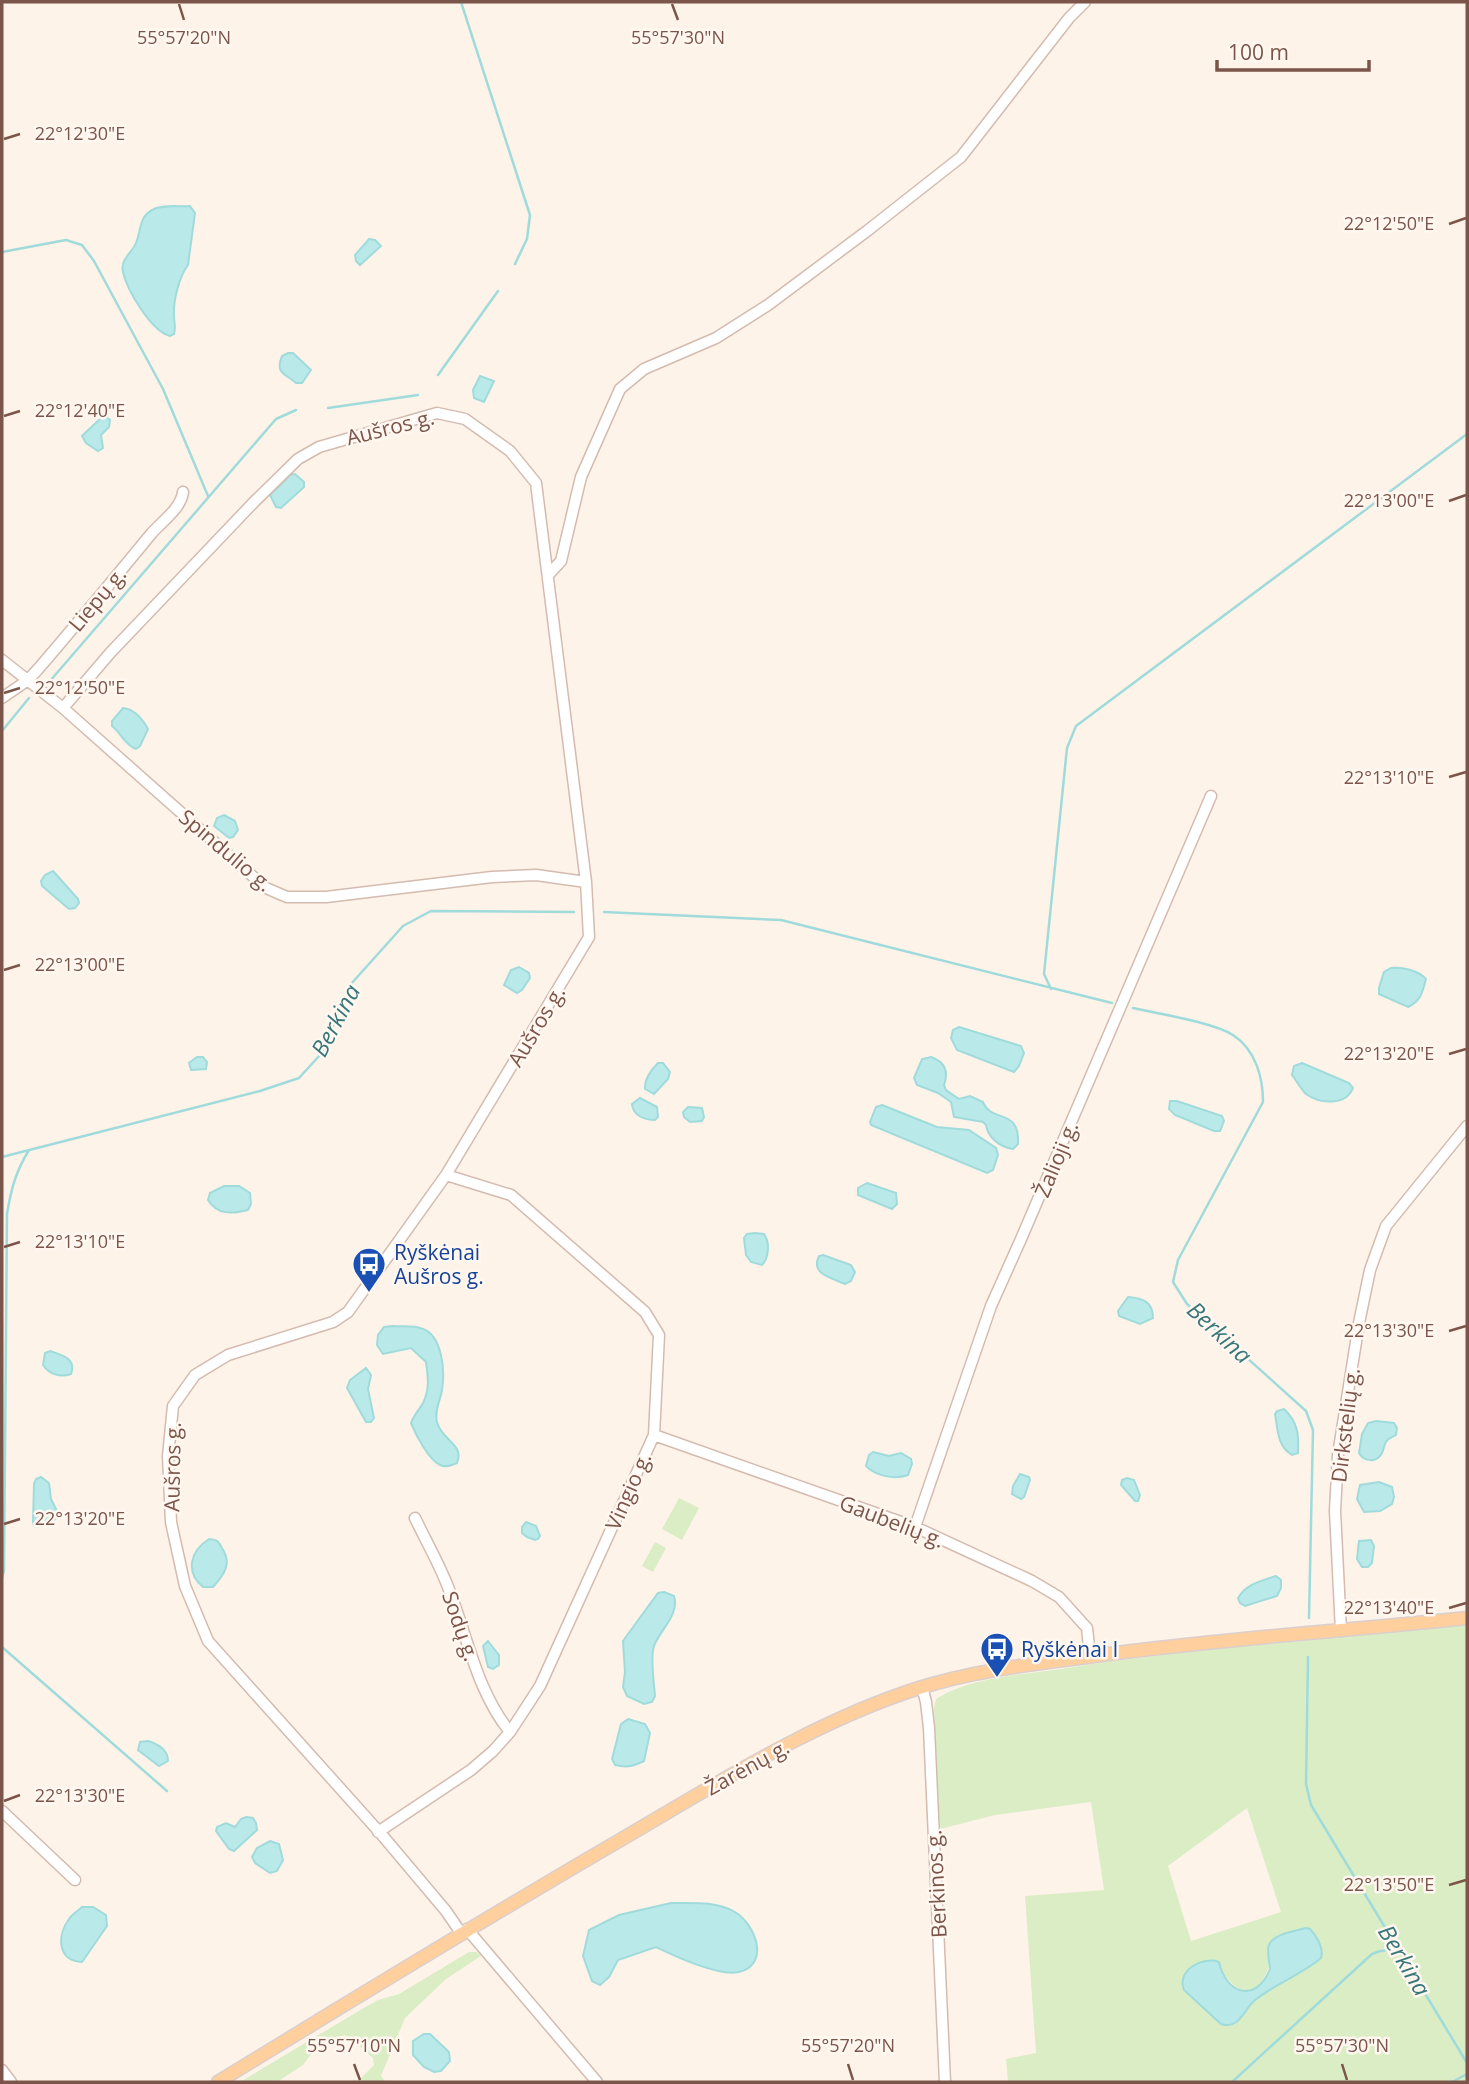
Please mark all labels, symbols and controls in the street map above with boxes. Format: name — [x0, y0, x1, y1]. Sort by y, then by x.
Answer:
text: 55°57'20"N — [137, 25, 231, 49]
text: 55°57'30"N — [631, 25, 725, 49]
scale bar — [1217, 28, 1369, 72]
text: 100 m — [1228, 38, 1289, 66]
text: 22°12'30"E — [35, 121, 125, 145]
text: 22°12'50"E — [1344, 211, 1434, 235]
text: 22°12'40"E — [35, 398, 125, 422]
street label: Aušros g. — [343, 403, 437, 451]
text: 22°13'00"E — [1344, 488, 1434, 512]
street label: Liepų g. — [62, 561, 132, 637]
text: 22°12'50"E — [35, 675, 125, 699]
text: 22°13'10"E — [1344, 765, 1434, 789]
street label: Spindulio g. — [173, 803, 279, 897]
text: 22°13'00"E — [35, 952, 125, 976]
water label: Berkina — [303, 978, 367, 1062]
street label: Aušros g. — [501, 980, 571, 1072]
text: 22°13'20"E — [1344, 1041, 1434, 1065]
street label: Žalioji g. — [1028, 1117, 1084, 1201]
text: 22°13'10"E — [35, 1229, 125, 1253]
place label: Ryškėnai Aušros g. — [394, 1238, 484, 1290]
bus stop icon: Ryškėnai Aušros g. — [350, 1245, 388, 1294]
water label: Berkina — [1181, 1294, 1259, 1370]
text: 22°13'30"E — [1344, 1318, 1434, 1342]
street label: Dirkstelių g. — [1324, 1366, 1366, 1484]
street label: Aušros g. — [157, 1422, 187, 1512]
street label: Vingio g. — [598, 1448, 658, 1534]
street label: Gaubelių g. — [835, 1488, 949, 1554]
text: 22°13'20"E — [35, 1506, 125, 1530]
street label: Sodų g. — [436, 1587, 486, 1665]
text: 22°13'40"E — [1344, 1595, 1434, 1619]
bus stop icon: Ryškėnai I — [978, 1630, 1016, 1679]
place label: Ryškėnai I — [1021, 1635, 1118, 1663]
street label: Žarėnų g. — [700, 1732, 794, 1802]
text: 22°13'30"E — [35, 1783, 125, 1807]
street label: Berkinos g. — [919, 1829, 953, 1939]
text: 22°13'50"E — [1344, 1872, 1434, 1896]
water label: Berkina — [1371, 1918, 1439, 2002]
text: 55°57'10"N — [307, 2033, 401, 2057]
text: 55°57'20"N — [801, 2033, 895, 2057]
text: 55°57'30"N — [1295, 2033, 1389, 2057]

